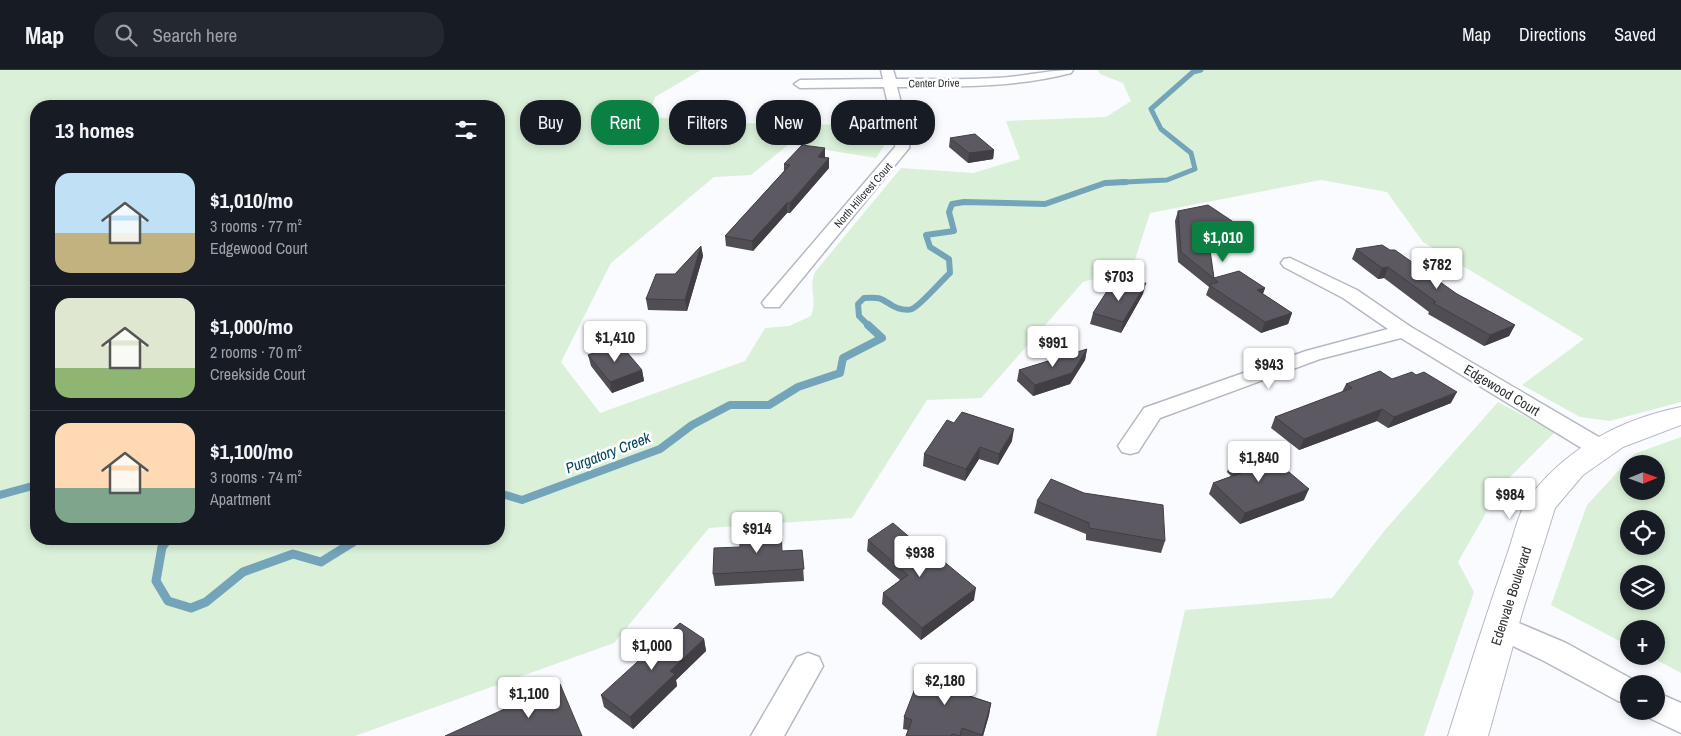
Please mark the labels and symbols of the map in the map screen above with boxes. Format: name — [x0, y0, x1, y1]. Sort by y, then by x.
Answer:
street label: Center Drive — [908, 76, 960, 90]
street label: North Hillcrest Court — [831, 159, 895, 230]
pin: $1,010 — [1182, 220, 1264, 263]
pin: $782 — [1407, 248, 1467, 290]
pin: $703 — [1089, 260, 1149, 302]
pin: $1,410 — [574, 320, 656, 363]
pin: $991 — [1023, 326, 1083, 368]
pin: $943 — [1239, 348, 1299, 390]
street label: Edgewood Court — [1461, 360, 1543, 420]
water label: Purgatory Creek — [562, 426, 654, 478]
pin: $1,840 — [1218, 440, 1300, 483]
north arrow — [1620, 455, 1665, 500]
pin: $984 — [1480, 478, 1540, 520]
pin: $914 — [727, 512, 787, 554]
pin: $938 — [890, 536, 950, 578]
street label: Edenvale Boulevard — [1487, 544, 1535, 648]
pin: $1,000 — [611, 628, 693, 671]
pin: $2,180 — [904, 664, 986, 706]
pin: $1,100 — [488, 676, 570, 719]

